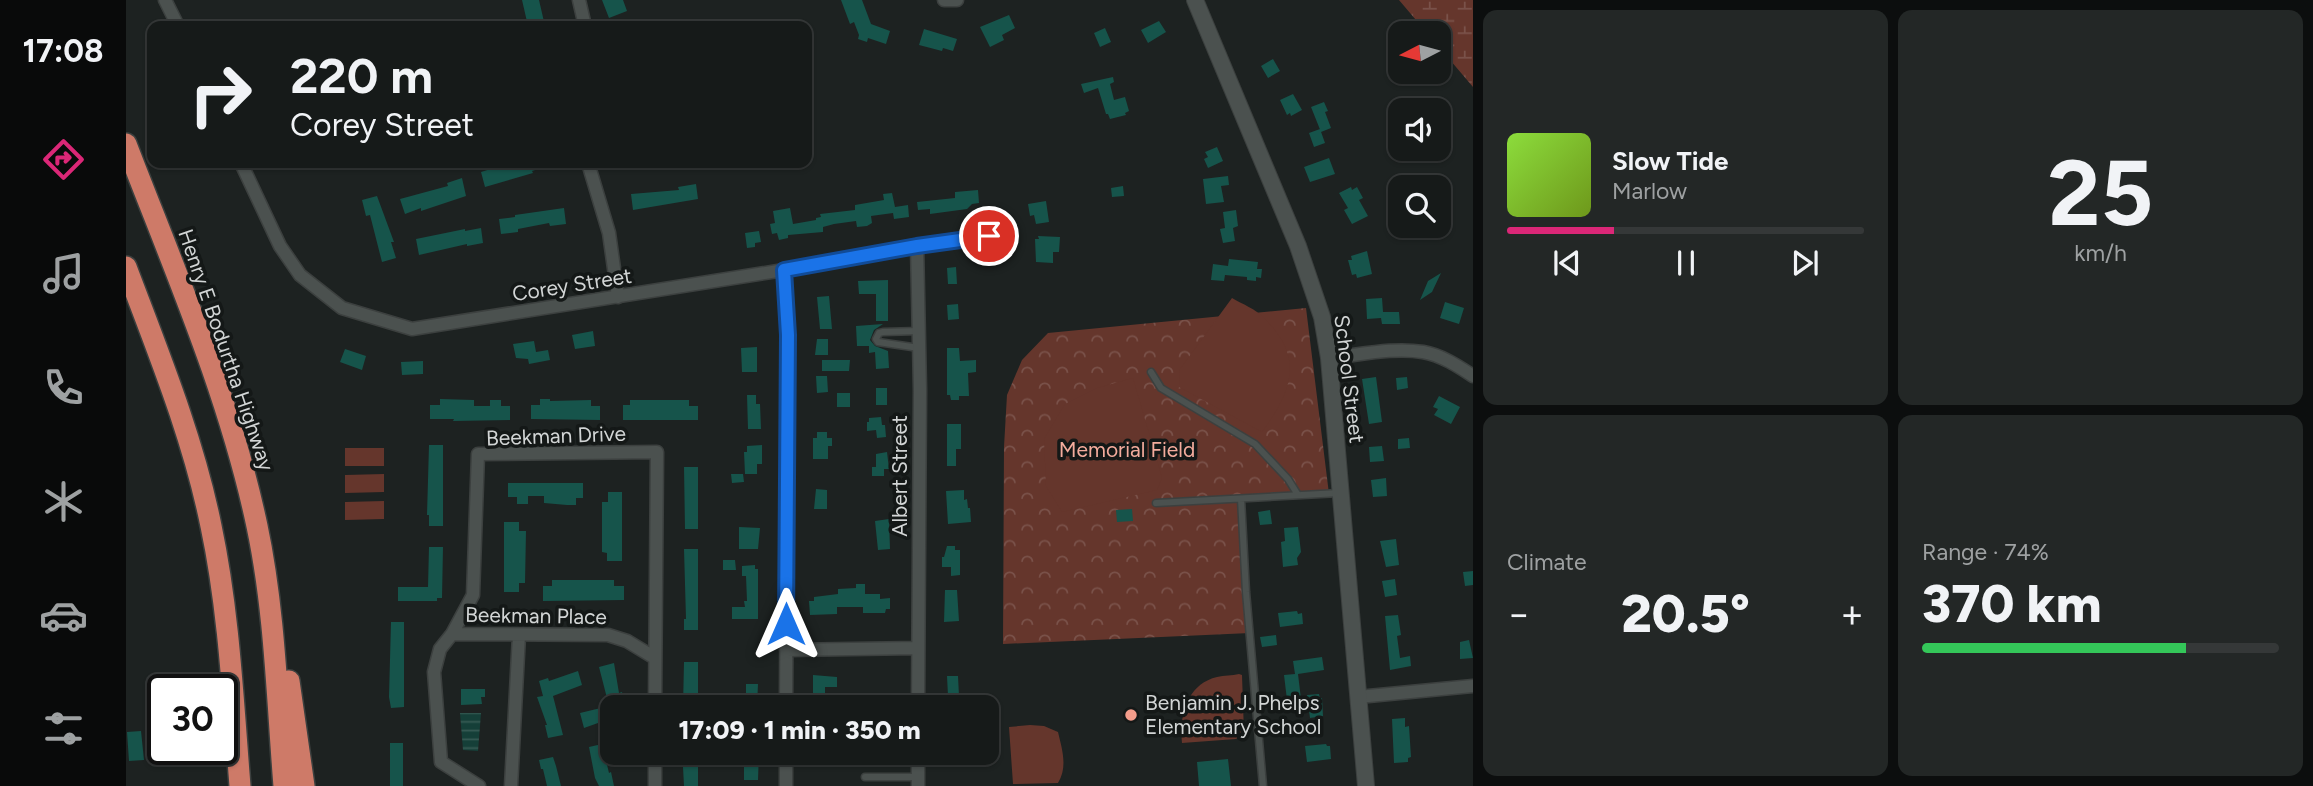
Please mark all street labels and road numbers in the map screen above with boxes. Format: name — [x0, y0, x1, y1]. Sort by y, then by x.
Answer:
street label: Henry E Bodurtha Highway — [173, 226, 280, 474]
street label: Corey Street — [510, 263, 634, 306]
street label: School Street — [1329, 313, 1370, 445]
street label: Albert Street — [887, 415, 912, 537]
street label: Beekman Drive — [486, 421, 626, 450]
street label: Beekman Place — [465, 602, 607, 629]

